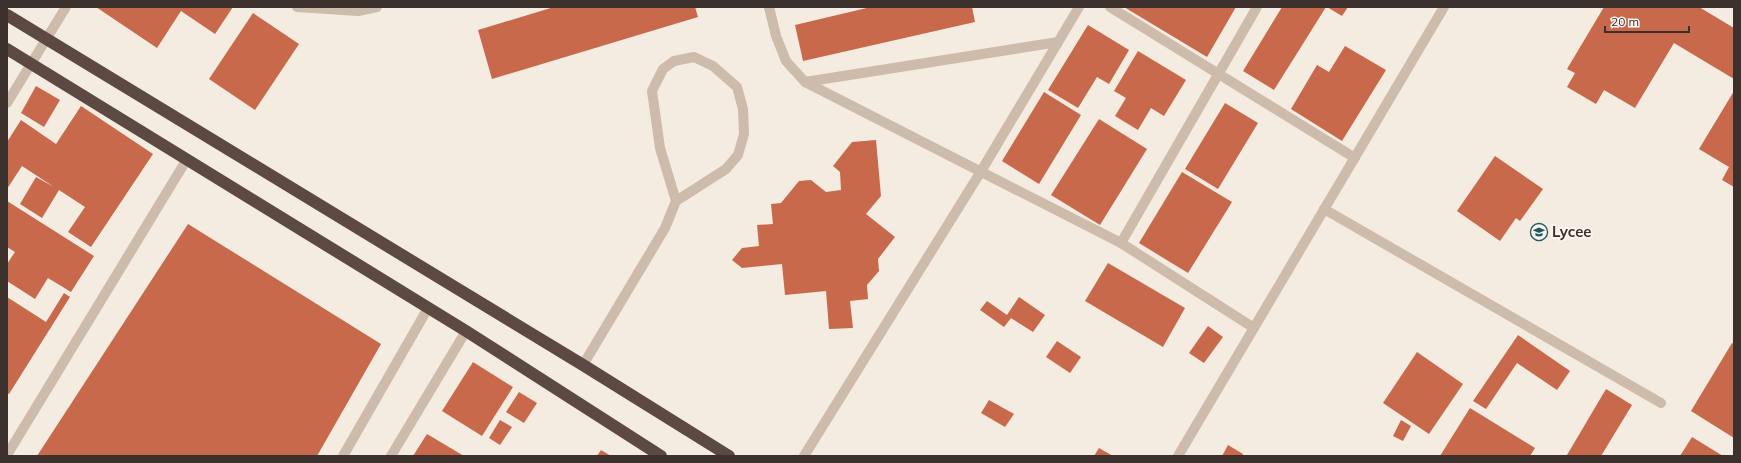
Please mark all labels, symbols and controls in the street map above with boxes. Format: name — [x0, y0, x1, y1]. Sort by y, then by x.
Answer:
scale bar — [1605, 8, 1689, 34]
text: 20 m — [1611, 14, 1639, 29]
school or university icon: Lycee — [1529, 222, 1549, 242]
place label: Lycee — [1552, 222, 1592, 241]

